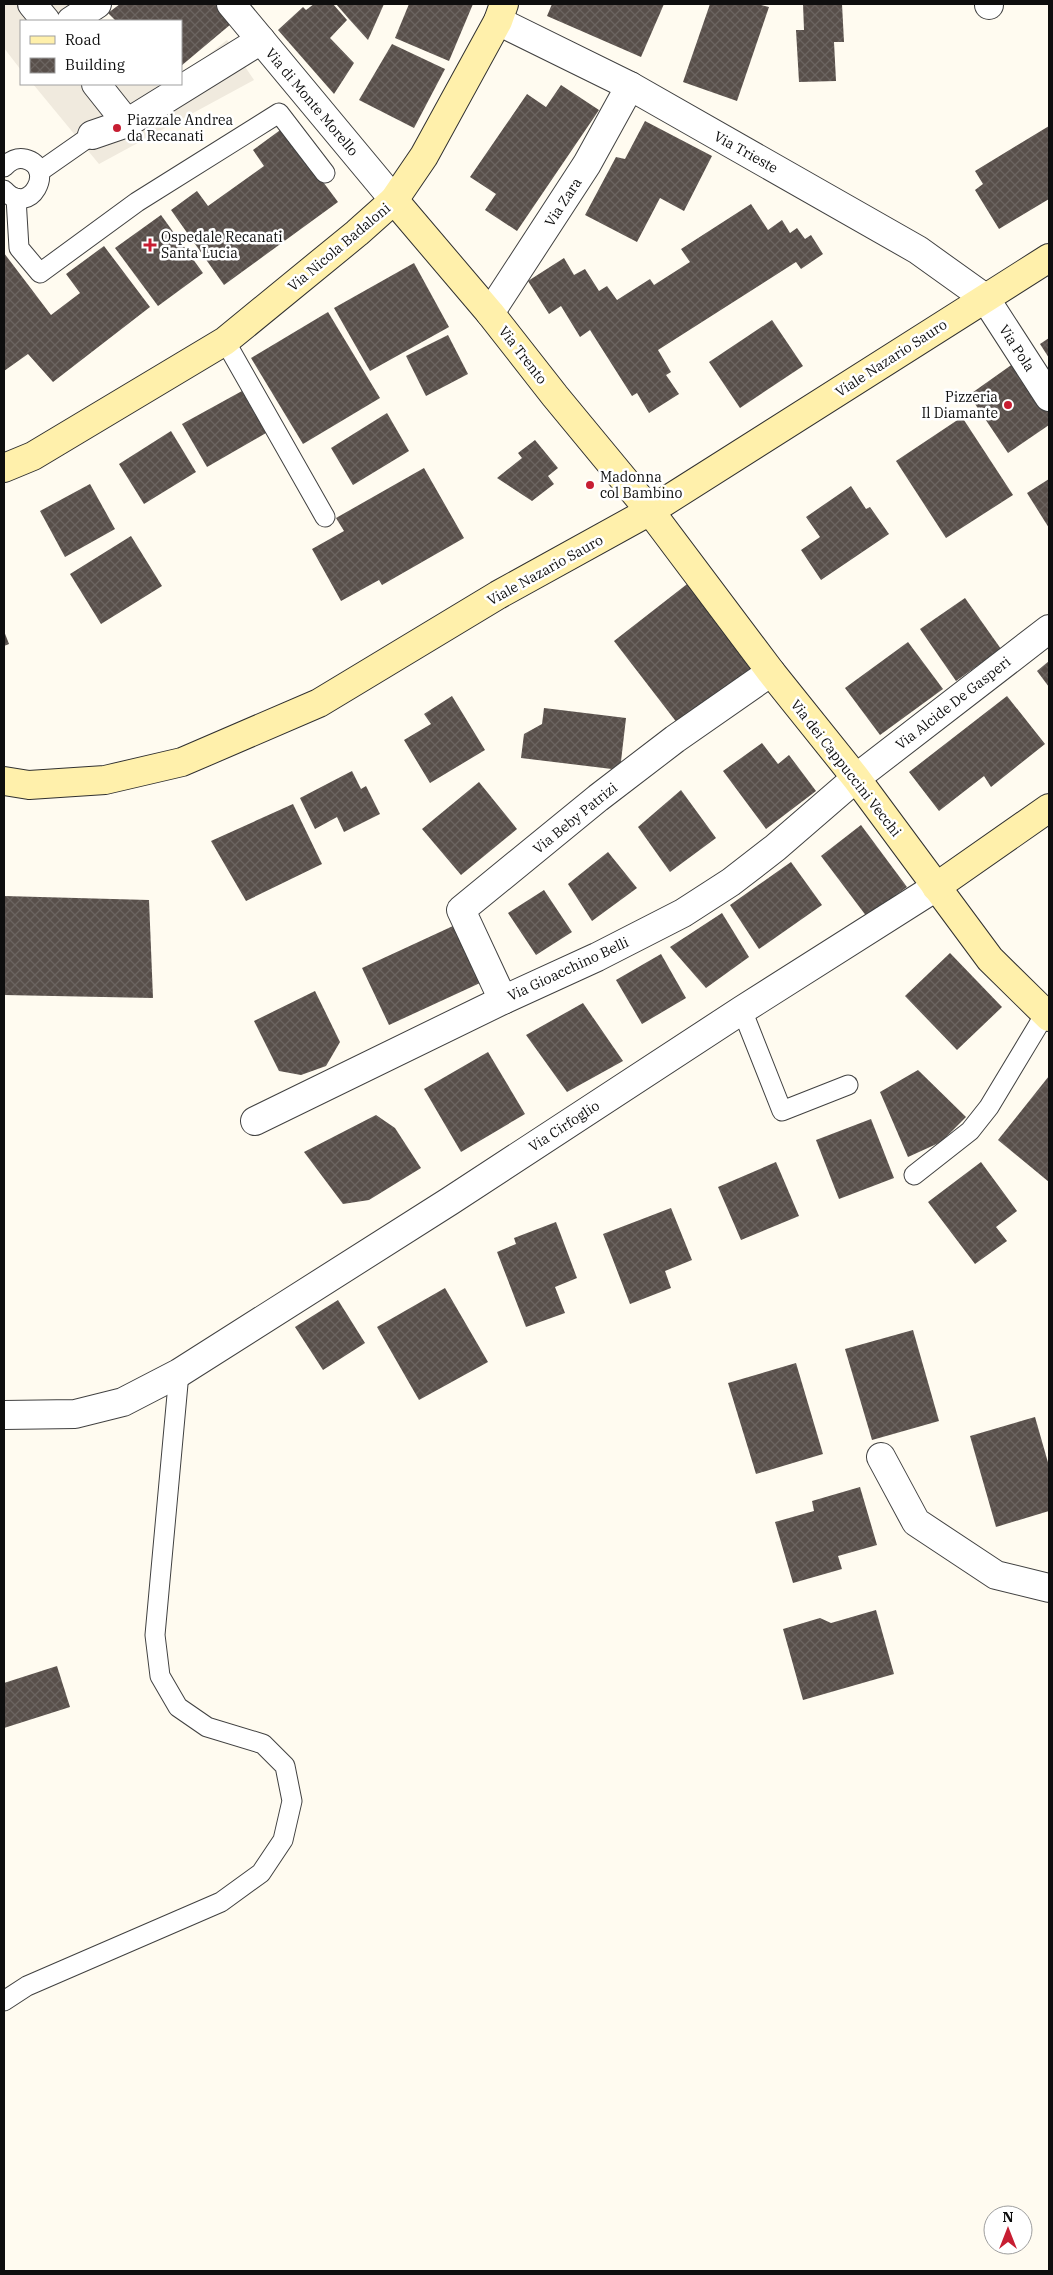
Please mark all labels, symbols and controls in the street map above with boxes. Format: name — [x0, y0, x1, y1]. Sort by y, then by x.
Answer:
legend — [20, 20, 182, 85]
text: Road — [65, 30, 101, 49]
street label: Via di Monte Morello — [262, 44, 362, 160]
text: Building — [65, 55, 125, 74]
place label: Piazzale Andrea da Recanati — [127, 111, 234, 145]
marker: Piazzale Andrea da Recanati — [111, 122, 123, 134]
street label: Via Trieste — [711, 127, 781, 177]
street label: Via Zara — [541, 174, 586, 230]
street label: Via Nicola Badaloni — [284, 199, 394, 295]
place label: Ospedale Recanati Santa Lucia — [161, 228, 283, 262]
marker: Ospedale Recanati Santa Lucia — [143, 238, 157, 252]
street label: Viale Nazario Sauro — [832, 315, 950, 401]
street label: Via Pola — [995, 321, 1039, 375]
street label: Via Trento — [495, 322, 551, 388]
place label: Pizzeria Il Diamante — [921, 388, 998, 422]
marker: Pizzeria Il Diamante — [1002, 399, 1014, 411]
place label: Madonna col Bambino — [600, 468, 683, 502]
marker: Madonna col Bambino — [584, 479, 596, 491]
street label: Viale Nazario Sauro — [484, 531, 606, 609]
street label: Via Alcide De Gasperi — [892, 652, 1014, 754]
street label: Via dei Cappuccini Vecchi — [787, 696, 905, 840]
street label: Via Beby Patrizi — [529, 778, 621, 858]
street label: Via Gioacchino Belli — [504, 933, 632, 1005]
street label: Via Cirfoglio — [525, 1096, 603, 1156]
north arrow — [983, 2205, 1033, 2255]
text: N — [1002, 2208, 1014, 2226]

